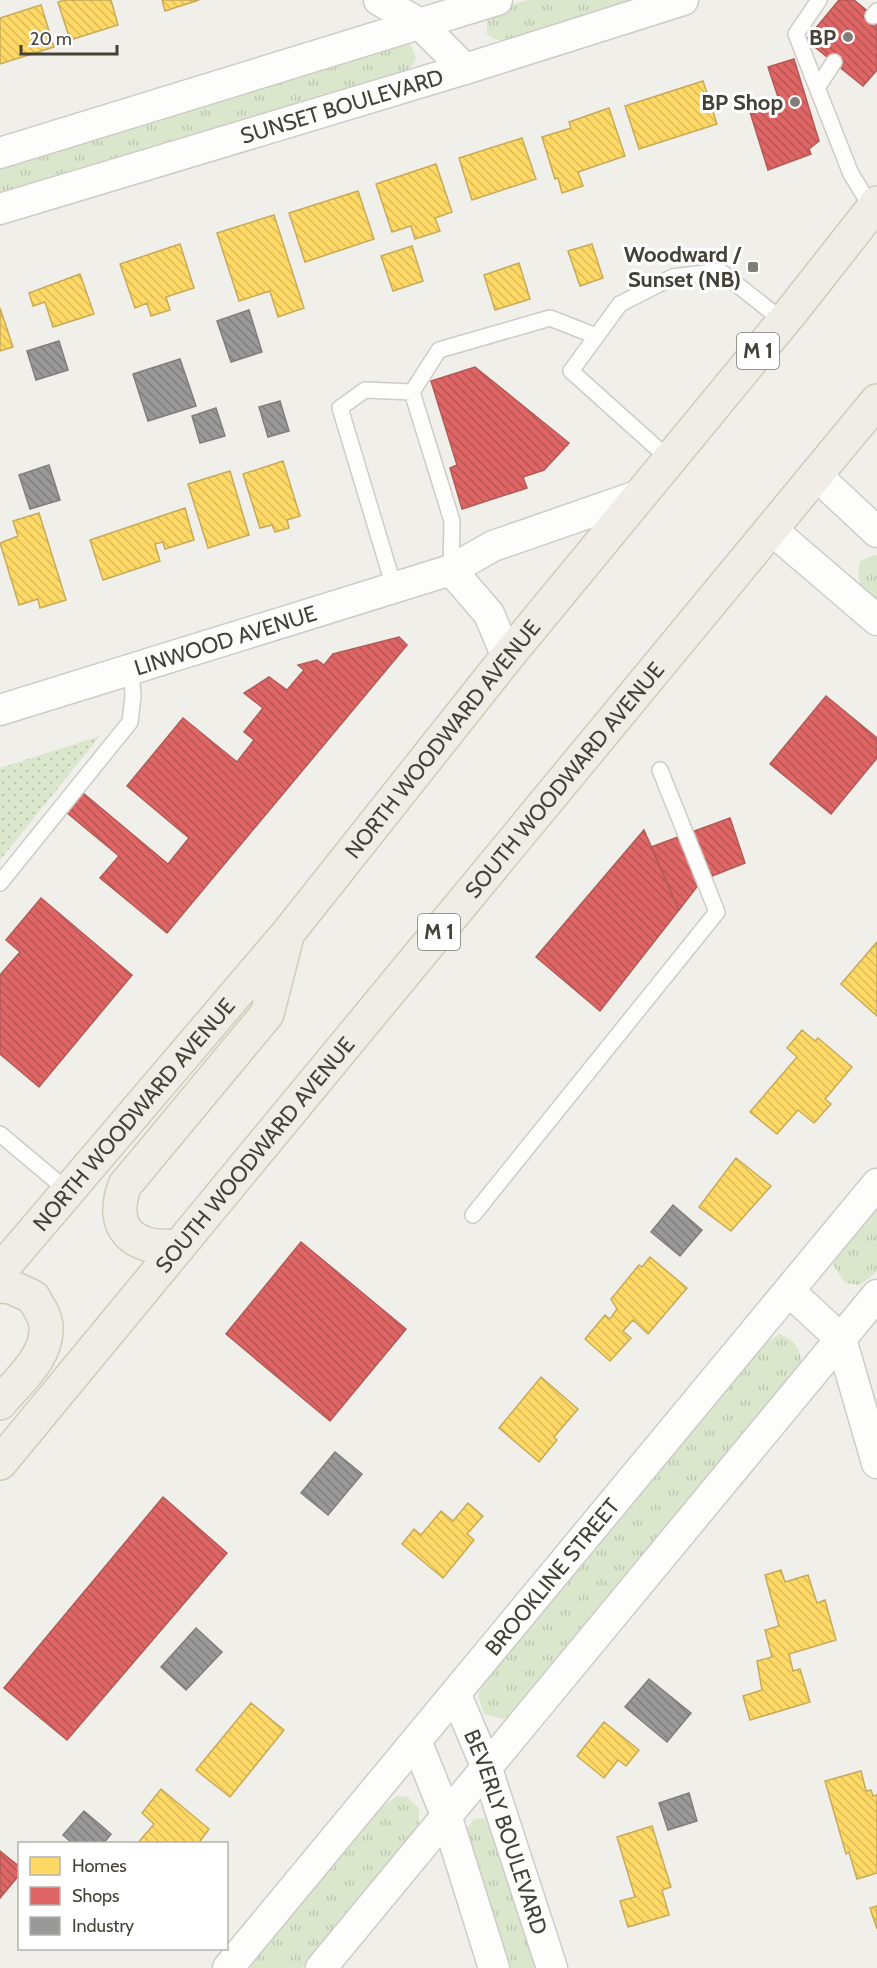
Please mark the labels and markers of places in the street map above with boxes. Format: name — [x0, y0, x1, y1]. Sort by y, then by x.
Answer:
place label: BP — [809, 24, 836, 51]
marker: BP — [841, 30, 855, 44]
place label: BP Shop — [701, 89, 783, 116]
marker: BP Shop — [788, 95, 802, 109]
place label: Woodward / Sunset (NB) — [624, 241, 742, 293]
marker: Woodward / Sunset (NB) — [746, 260, 760, 274]

